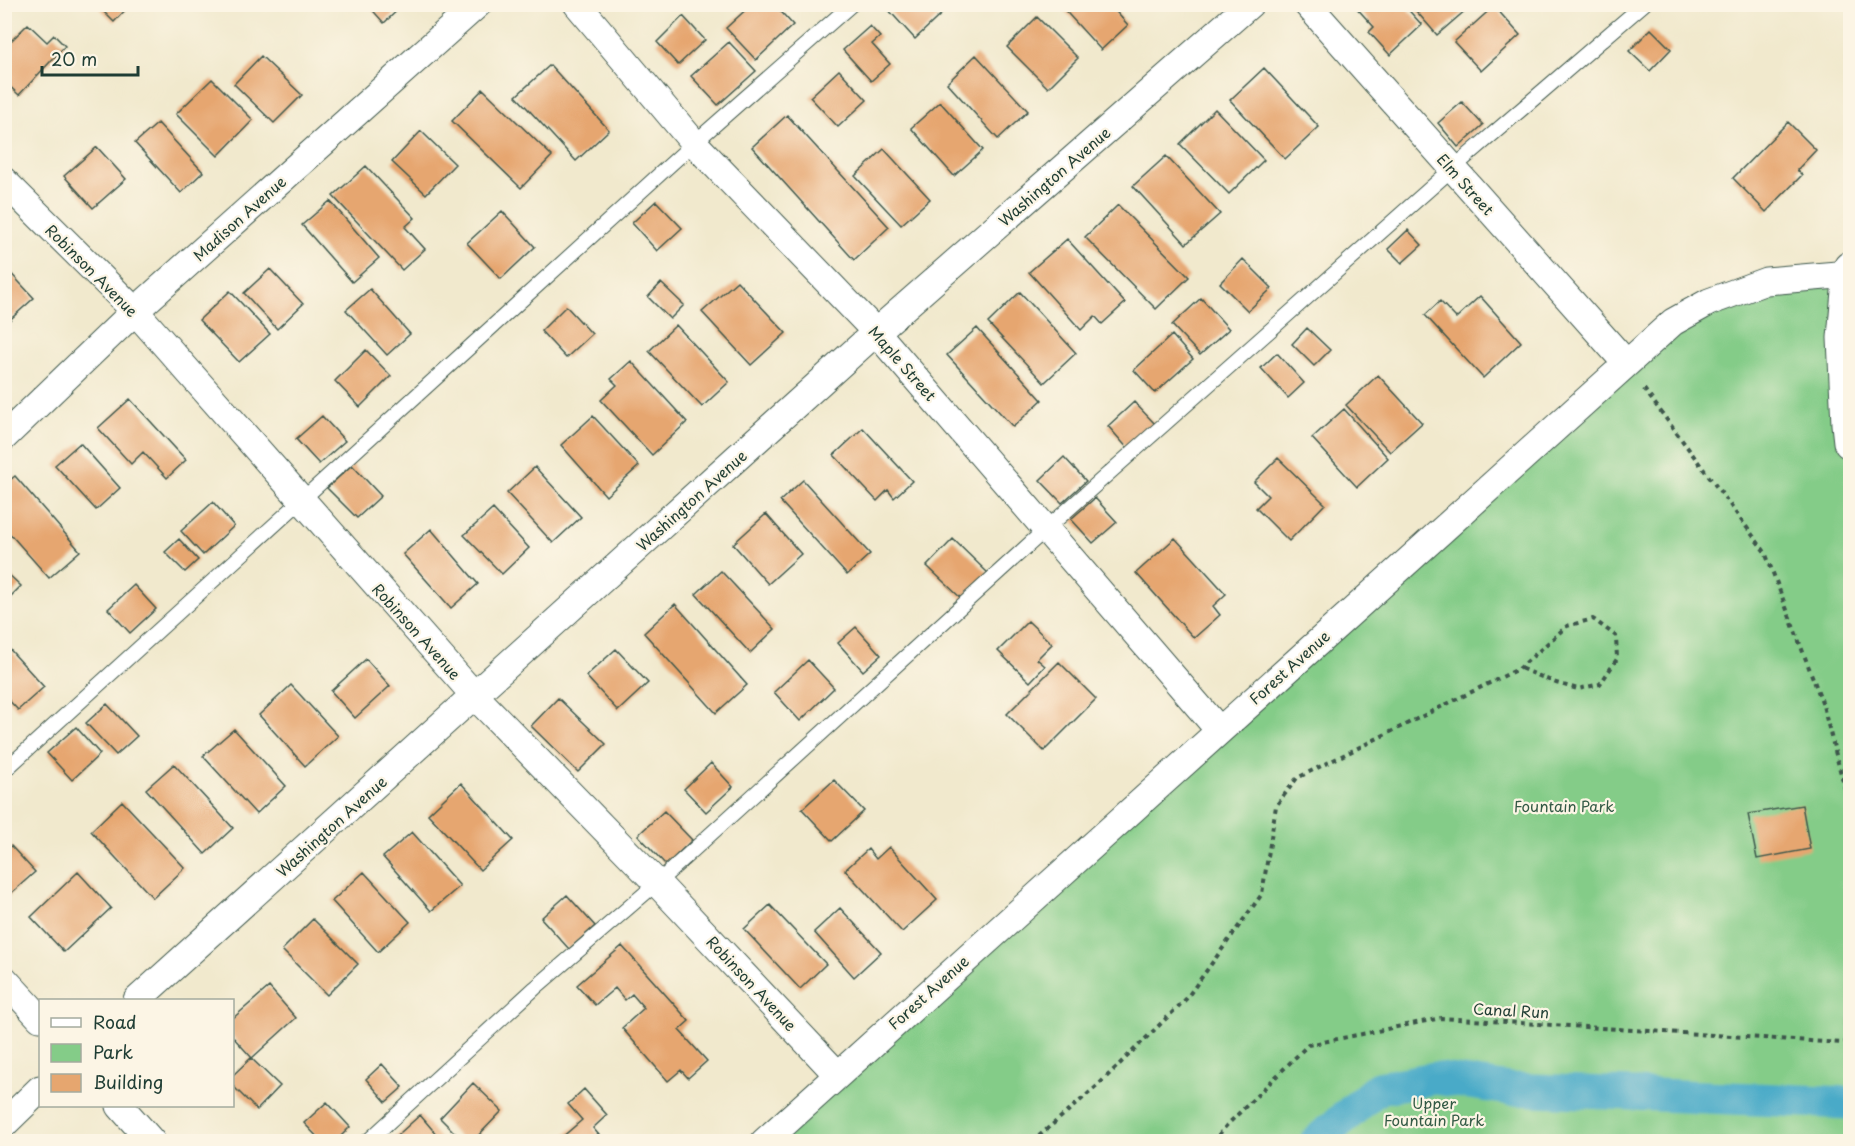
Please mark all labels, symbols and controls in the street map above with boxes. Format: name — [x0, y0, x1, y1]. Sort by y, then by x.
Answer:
scale bar — [42, 39, 138, 77]
text: 20 m — [51, 45, 97, 72]
street label: Washington Avenue — [993, 121, 1115, 231]
street label: Elm Street — [1432, 148, 1500, 220]
street label: Madison Avenue — [187, 170, 291, 266]
street label: Robinson Avenue — [40, 218, 144, 322]
street label: Maple Street — [864, 320, 942, 406]
street label: Washington Avenue — [631, 444, 751, 556]
street label: Robinson Avenue — [367, 578, 467, 684]
street label: Forest Avenue — [1244, 624, 1334, 710]
street label: Washington Avenue — [271, 770, 391, 882]
park label: Fountain Park — [1514, 794, 1614, 817]
street label: Robinson Avenue — [702, 930, 802, 1036]
street label: Forest Avenue — [883, 949, 973, 1035]
street label: Canal Run — [1472, 997, 1550, 1023]
legend — [39, 999, 234, 1107]
text: Road — [93, 1008, 137, 1035]
text: Park — [93, 1038, 133, 1065]
text: Building — [93, 1068, 163, 1095]
park label: Upper Fountain Park — [1384, 1091, 1484, 1131]

